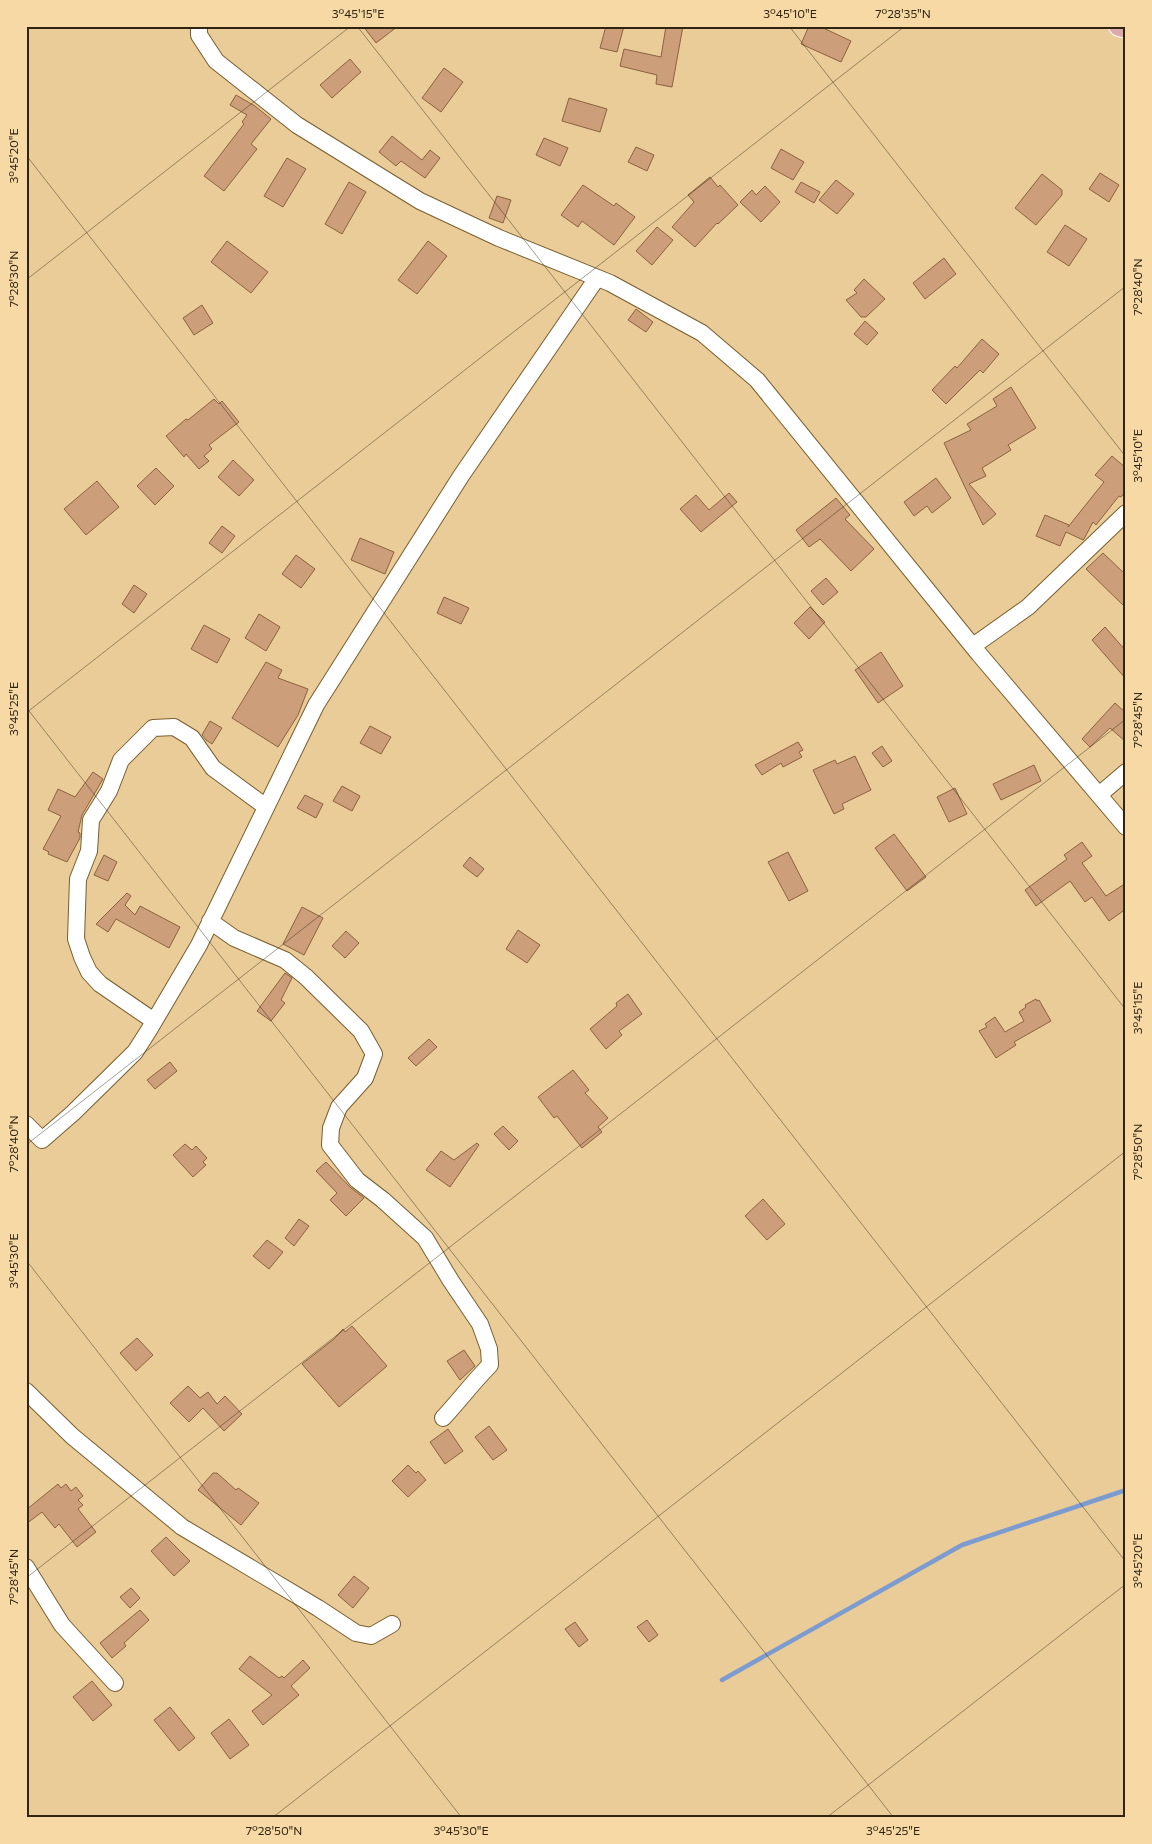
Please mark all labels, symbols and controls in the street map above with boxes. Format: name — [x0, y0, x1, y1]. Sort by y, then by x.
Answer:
text: 3°45'15"E — [332, 6, 384, 20]
text: 3°45'10"E — [763, 6, 817, 20]
text: 7°28'35"N — [875, 6, 931, 20]
text: 3°45'20"E — [6, 128, 20, 184]
text: 7°28'30"N — [6, 251, 20, 307]
text: 7°28'40"N — [1130, 259, 1144, 315]
text: 3°45'10"E — [1130, 429, 1144, 483]
text: 3°45'25"E — [6, 682, 20, 736]
text: 7°28'45"N — [1130, 692, 1144, 748]
text: 3°45'15"E — [1130, 982, 1144, 1034]
text: 7°28'40"N — [6, 1116, 20, 1172]
text: 7°28'50"N — [1130, 1124, 1144, 1180]
text: 3°45'30"E — [6, 1233, 20, 1289]
text: 3°45'20"E — [1130, 1533, 1144, 1589]
text: 7°28'45"N — [6, 1549, 20, 1605]
text: 7°28'50"N — [246, 1823, 302, 1837]
text: 3°45'30"E — [433, 1823, 489, 1837]
text: 3°45'25"E — [866, 1823, 920, 1837]

